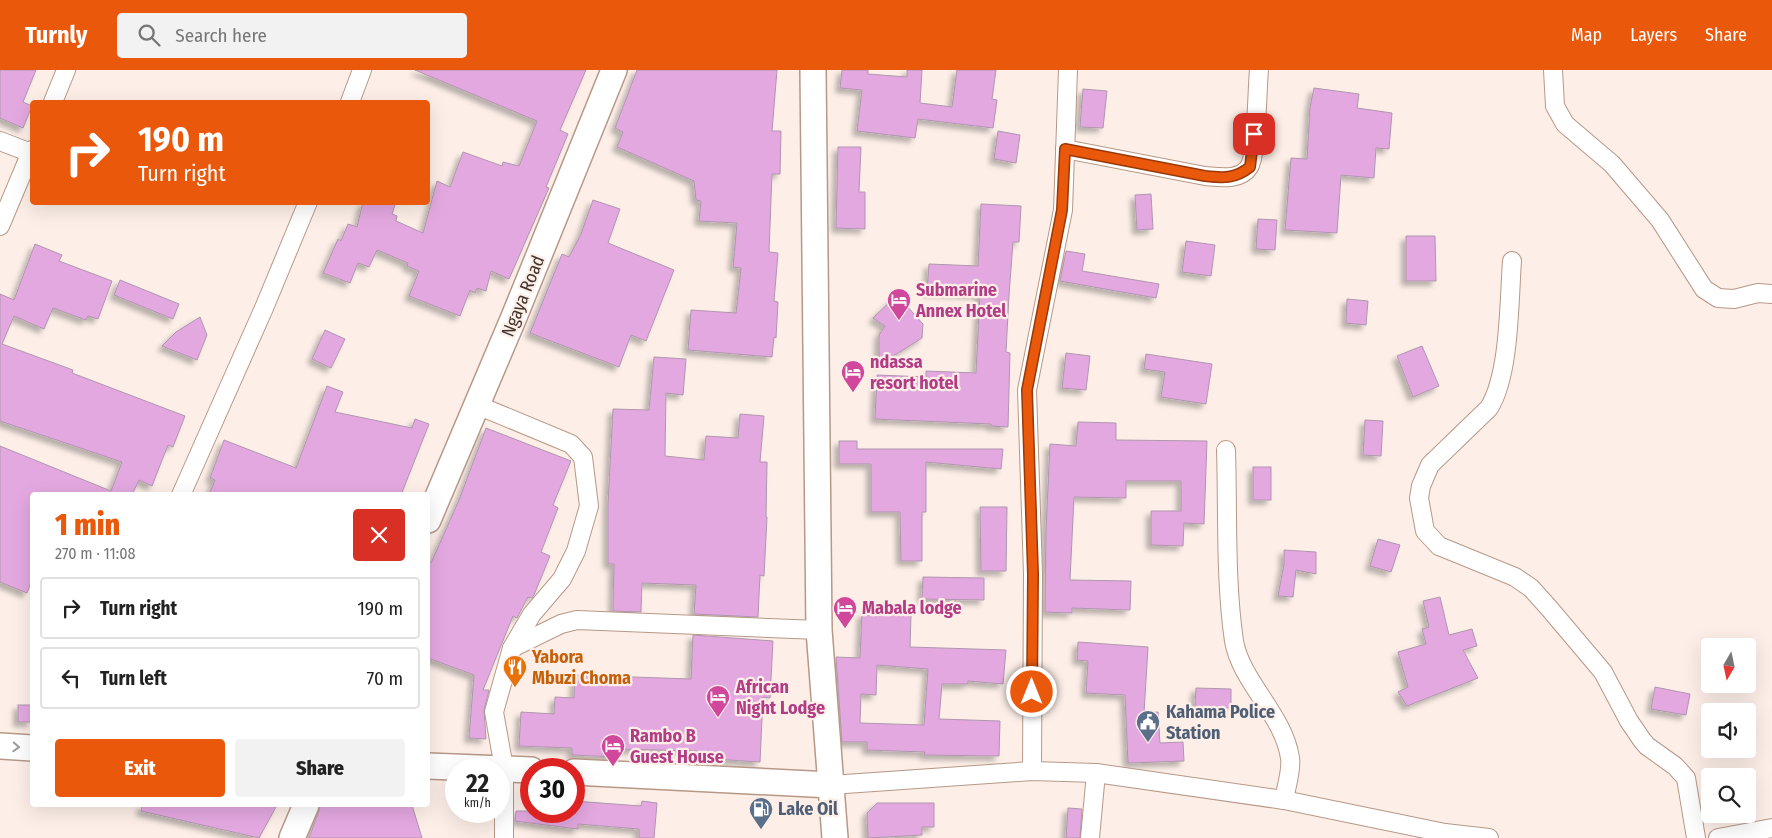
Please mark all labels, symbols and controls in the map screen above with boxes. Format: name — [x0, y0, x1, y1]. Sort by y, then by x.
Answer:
search box — [117, 13, 467, 58]
text: Turnly — [25, 21, 87, 49]
icon: search — [135, 21, 163, 49]
text: Search here — [175, 24, 267, 47]
text: Map — [1571, 24, 1602, 46]
text: Layers — [1630, 24, 1677, 46]
text: Share — [1705, 24, 1747, 46]
pin — [1233, 113, 1275, 155]
text: 190 m — [138, 118, 224, 160]
icon: right — [55, 120, 120, 185]
icon: arrive — [1240, 120, 1268, 148]
text: Turn right — [138, 160, 226, 187]
street label: Ngaya Road — [497, 252, 549, 340]
place label: Submarine Annex Hotel — [915, 279, 1006, 322]
hotel icon: Submarine Annex Hotel — [886, 287, 912, 321]
place label: ndassa resort hotel — [870, 351, 959, 394]
hotel icon: ndassa resort hotel — [840, 359, 866, 393]
text: 1 min — [55, 507, 120, 543]
button: close — [353, 509, 405, 561]
text: 270 m · 11:08 — [55, 544, 136, 563]
icon: right — [57, 594, 85, 622]
hotel icon: Mabala lodge — [832, 595, 858, 629]
text: Turn right — [100, 597, 177, 620]
text: 190 m — [357, 597, 403, 620]
place label: Mabala lodge — [862, 597, 962, 619]
north arrow — [1701, 638, 1756, 692]
map controls — [1701, 638, 1756, 823]
place label: Yabora Mbuzi Choma — [531, 646, 631, 689]
restaurant icon: Yabora Mbuzi Choma — [502, 654, 528, 688]
icon: left — [57, 664, 85, 692]
position arrow — [1005, 665, 1057, 717]
text: Turn left — [100, 667, 167, 690]
text: 70 m — [367, 667, 403, 690]
place label: African Night Lodge — [735, 676, 825, 719]
hotel icon: African Night Lodge — [705, 684, 731, 718]
place label: Kahama Police Station — [1166, 701, 1275, 744]
button: sound — [1701, 703, 1756, 758]
public building icon: Kahama Police Station — [1135, 709, 1161, 743]
place label: Rambo B Guest House — [630, 725, 724, 768]
hotel icon: Rambo B Guest House — [600, 733, 626, 767]
button: Exit — [55, 739, 225, 797]
button: Share — [235, 739, 405, 797]
one-way arrow — [13, 742, 21, 753]
speed limit sign: 30 — [520, 758, 585, 823]
button: search — [1701, 768, 1756, 823]
text: 22 — [466, 769, 489, 799]
text: km/h — [464, 796, 491, 810]
fuel station icon: Lake Oil — [748, 796, 774, 830]
place label: Lake Oil — [778, 798, 838, 820]

